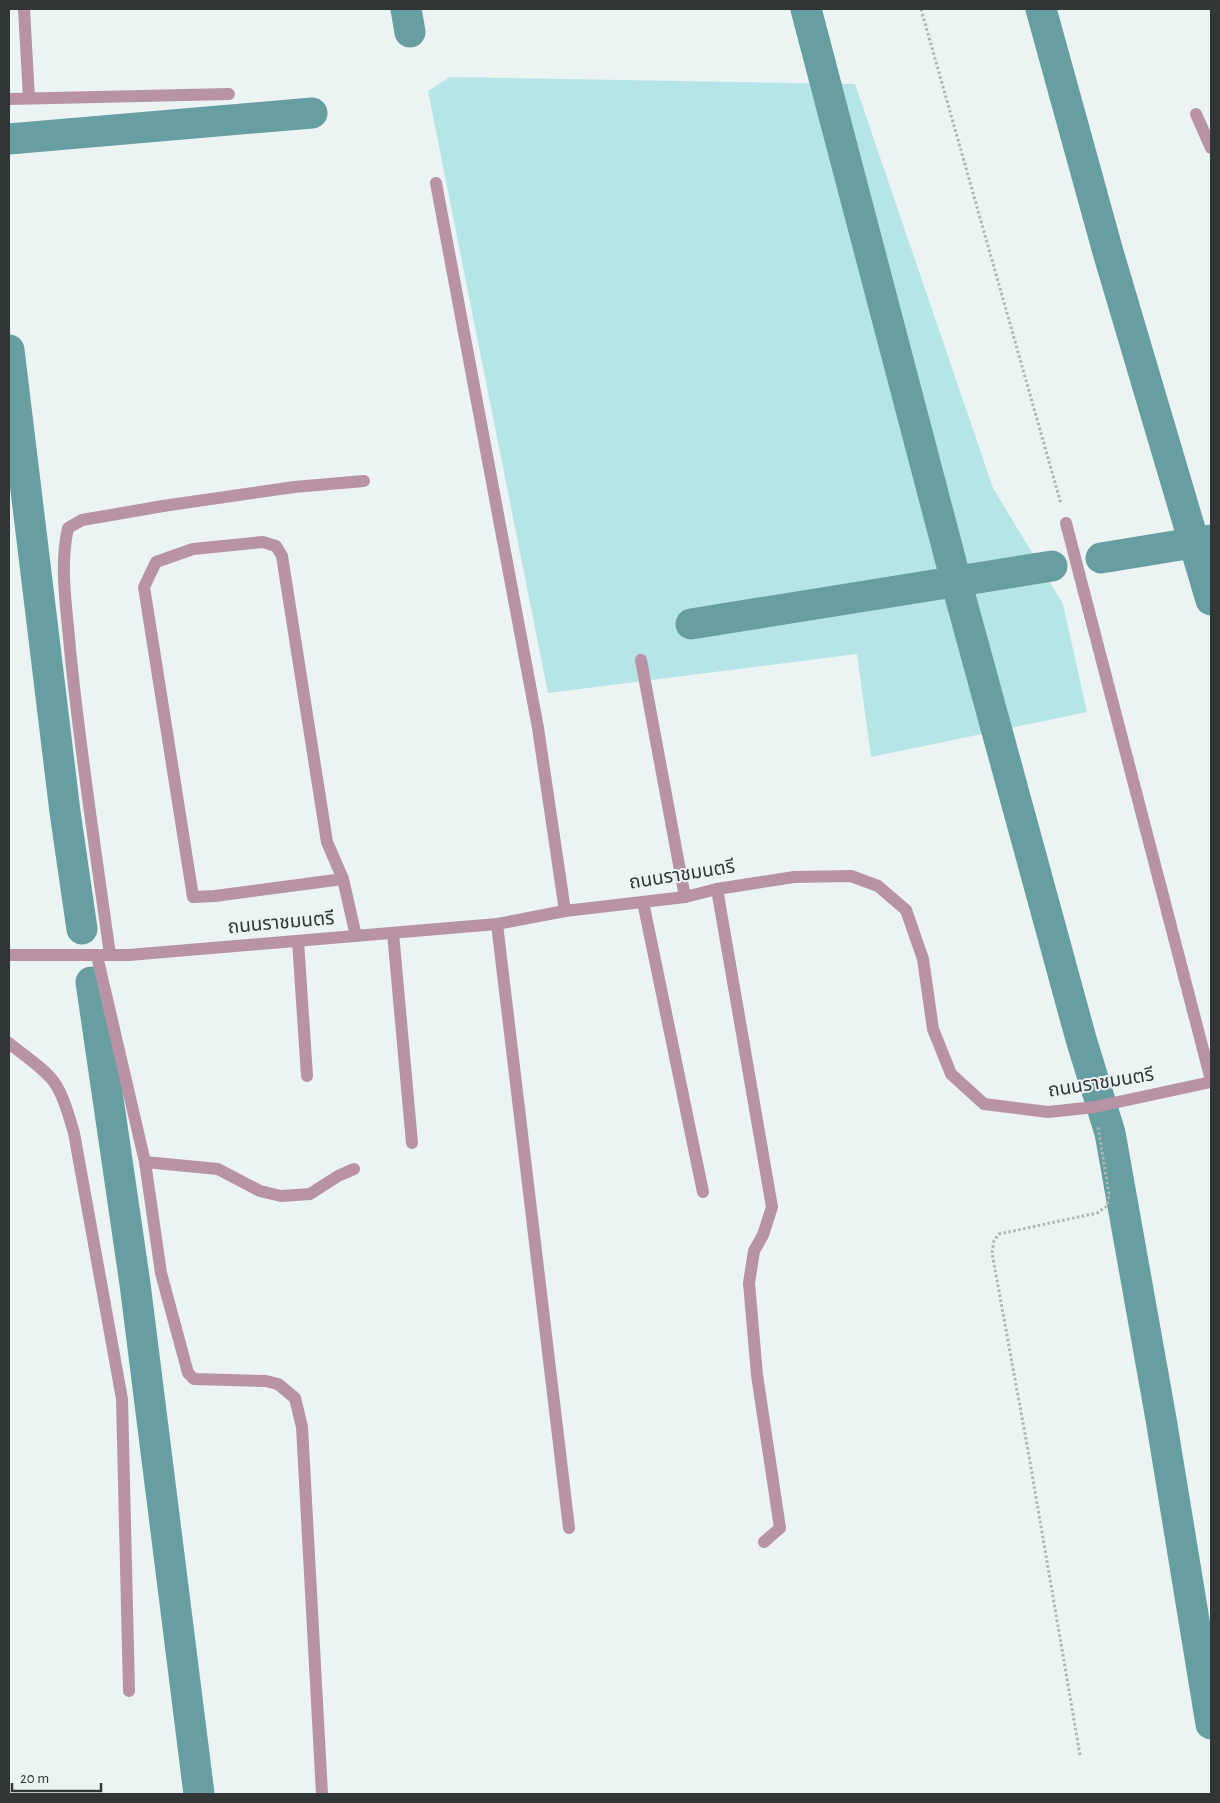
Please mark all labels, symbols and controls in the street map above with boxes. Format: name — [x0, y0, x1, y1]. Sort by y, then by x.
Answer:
street label: ถนนราชมนตรี — [628, 856, 736, 893]
street label: ถนนราชมนตรี — [227, 908, 335, 937]
street label: ถนนราชมนตรี — [1047, 1064, 1155, 1101]
scale bar — [12, 1760, 101, 1792]
text: 20 m — [20, 1771, 49, 1786]

